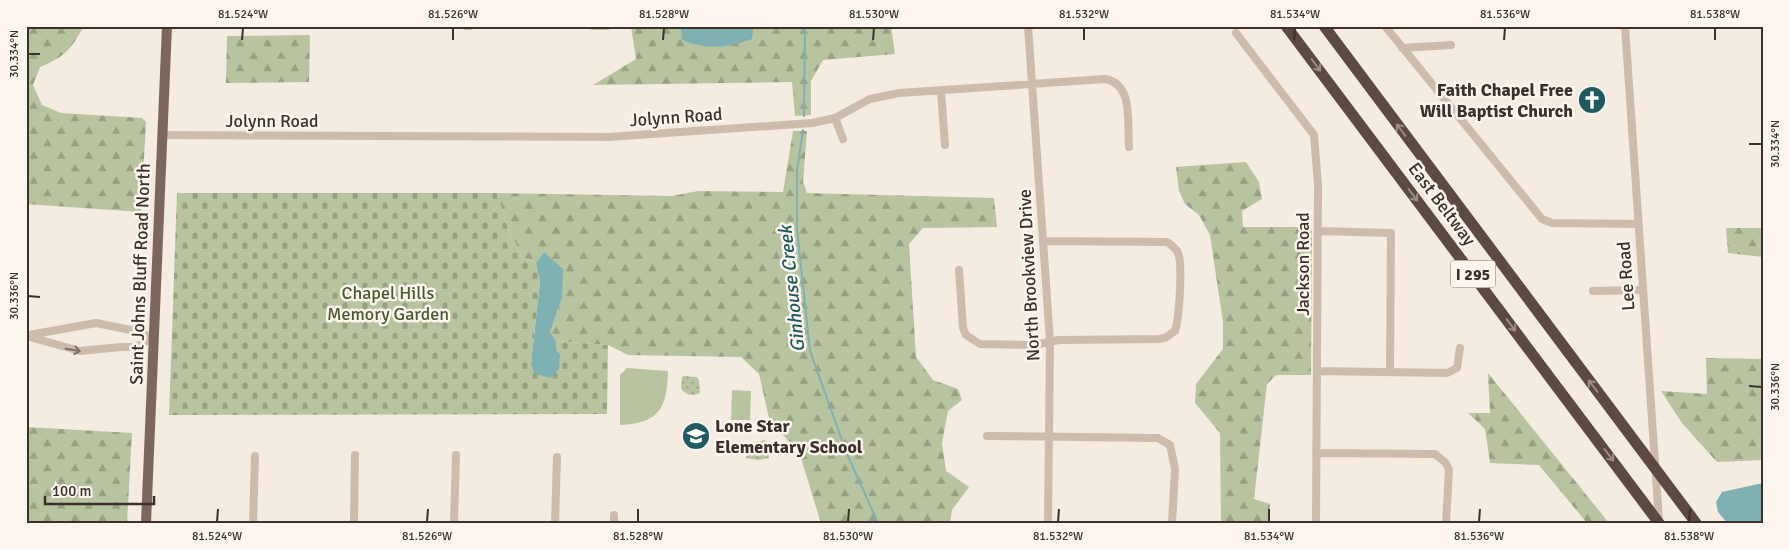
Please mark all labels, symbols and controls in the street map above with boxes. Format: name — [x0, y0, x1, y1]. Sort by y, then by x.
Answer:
text: 81.524°W — [218, 7, 268, 22]
text: 81.526°W — [428, 7, 478, 22]
text: 81.528°W — [639, 7, 689, 22]
text: 81.530°W — [849, 7, 899, 22]
text: 81.532°W — [1059, 7, 1109, 22]
text: 81.534°W — [1270, 7, 1320, 22]
text: 81.536°W — [1480, 7, 1530, 22]
text: 81.538°W — [1690, 7, 1740, 22]
text: 30.334°N — [7, 30, 22, 78]
one-way arrow — [1310, 58, 1321, 71]
place label: Faith Chapel Free Will Baptist Church — [1420, 79, 1573, 122]
church icon: Faith Chapel Free Will Baptist Church — [1577, 85, 1607, 115]
street label: Jolynn Road — [629, 103, 723, 131]
street label: Jolynn Road — [225, 110, 319, 132]
text: 30.334°N — [1768, 120, 1783, 168]
one-way arrow — [1396, 123, 1406, 137]
street label: East Beltway — [1403, 158, 1481, 251]
street label: Saint Johns Bluff Road North — [125, 163, 155, 385]
street label: North Brookview Drive — [1014, 188, 1044, 362]
one-way arrow — [1408, 188, 1419, 201]
street label: Jackson Road — [1292, 212, 1314, 316]
water label: Ginhouse Creek — [773, 223, 811, 353]
street label: Lee Road — [1613, 241, 1639, 311]
road number: I 295 — [1450, 260, 1496, 288]
text: 30.336°N — [7, 272, 22, 320]
park label: Chapel Hills Memory Garden — [327, 282, 449, 325]
one-way arrow — [1506, 318, 1516, 332]
one-way arrow — [65, 345, 81, 355]
text: 30.336°N — [1768, 363, 1783, 411]
one-way arrow — [1588, 380, 1599, 393]
place label: Lone Star Elementary School — [715, 415, 863, 458]
school or university icon: Lone Star Elementary School — [681, 421, 711, 451]
one-way arrow — [1603, 448, 1614, 461]
scale bar — [45, 474, 154, 506]
text: 100 m — [52, 482, 92, 500]
text: 81.524°W — [192, 529, 242, 544]
text: 81.526°W — [402, 529, 452, 544]
text: 81.528°W — [613, 529, 663, 544]
text: 81.530°W — [823, 529, 873, 544]
text: 81.532°W — [1033, 529, 1083, 544]
text: 81.534°W — [1244, 529, 1294, 544]
text: 81.536°W — [1454, 529, 1504, 544]
text: 81.538°W — [1664, 529, 1714, 544]

